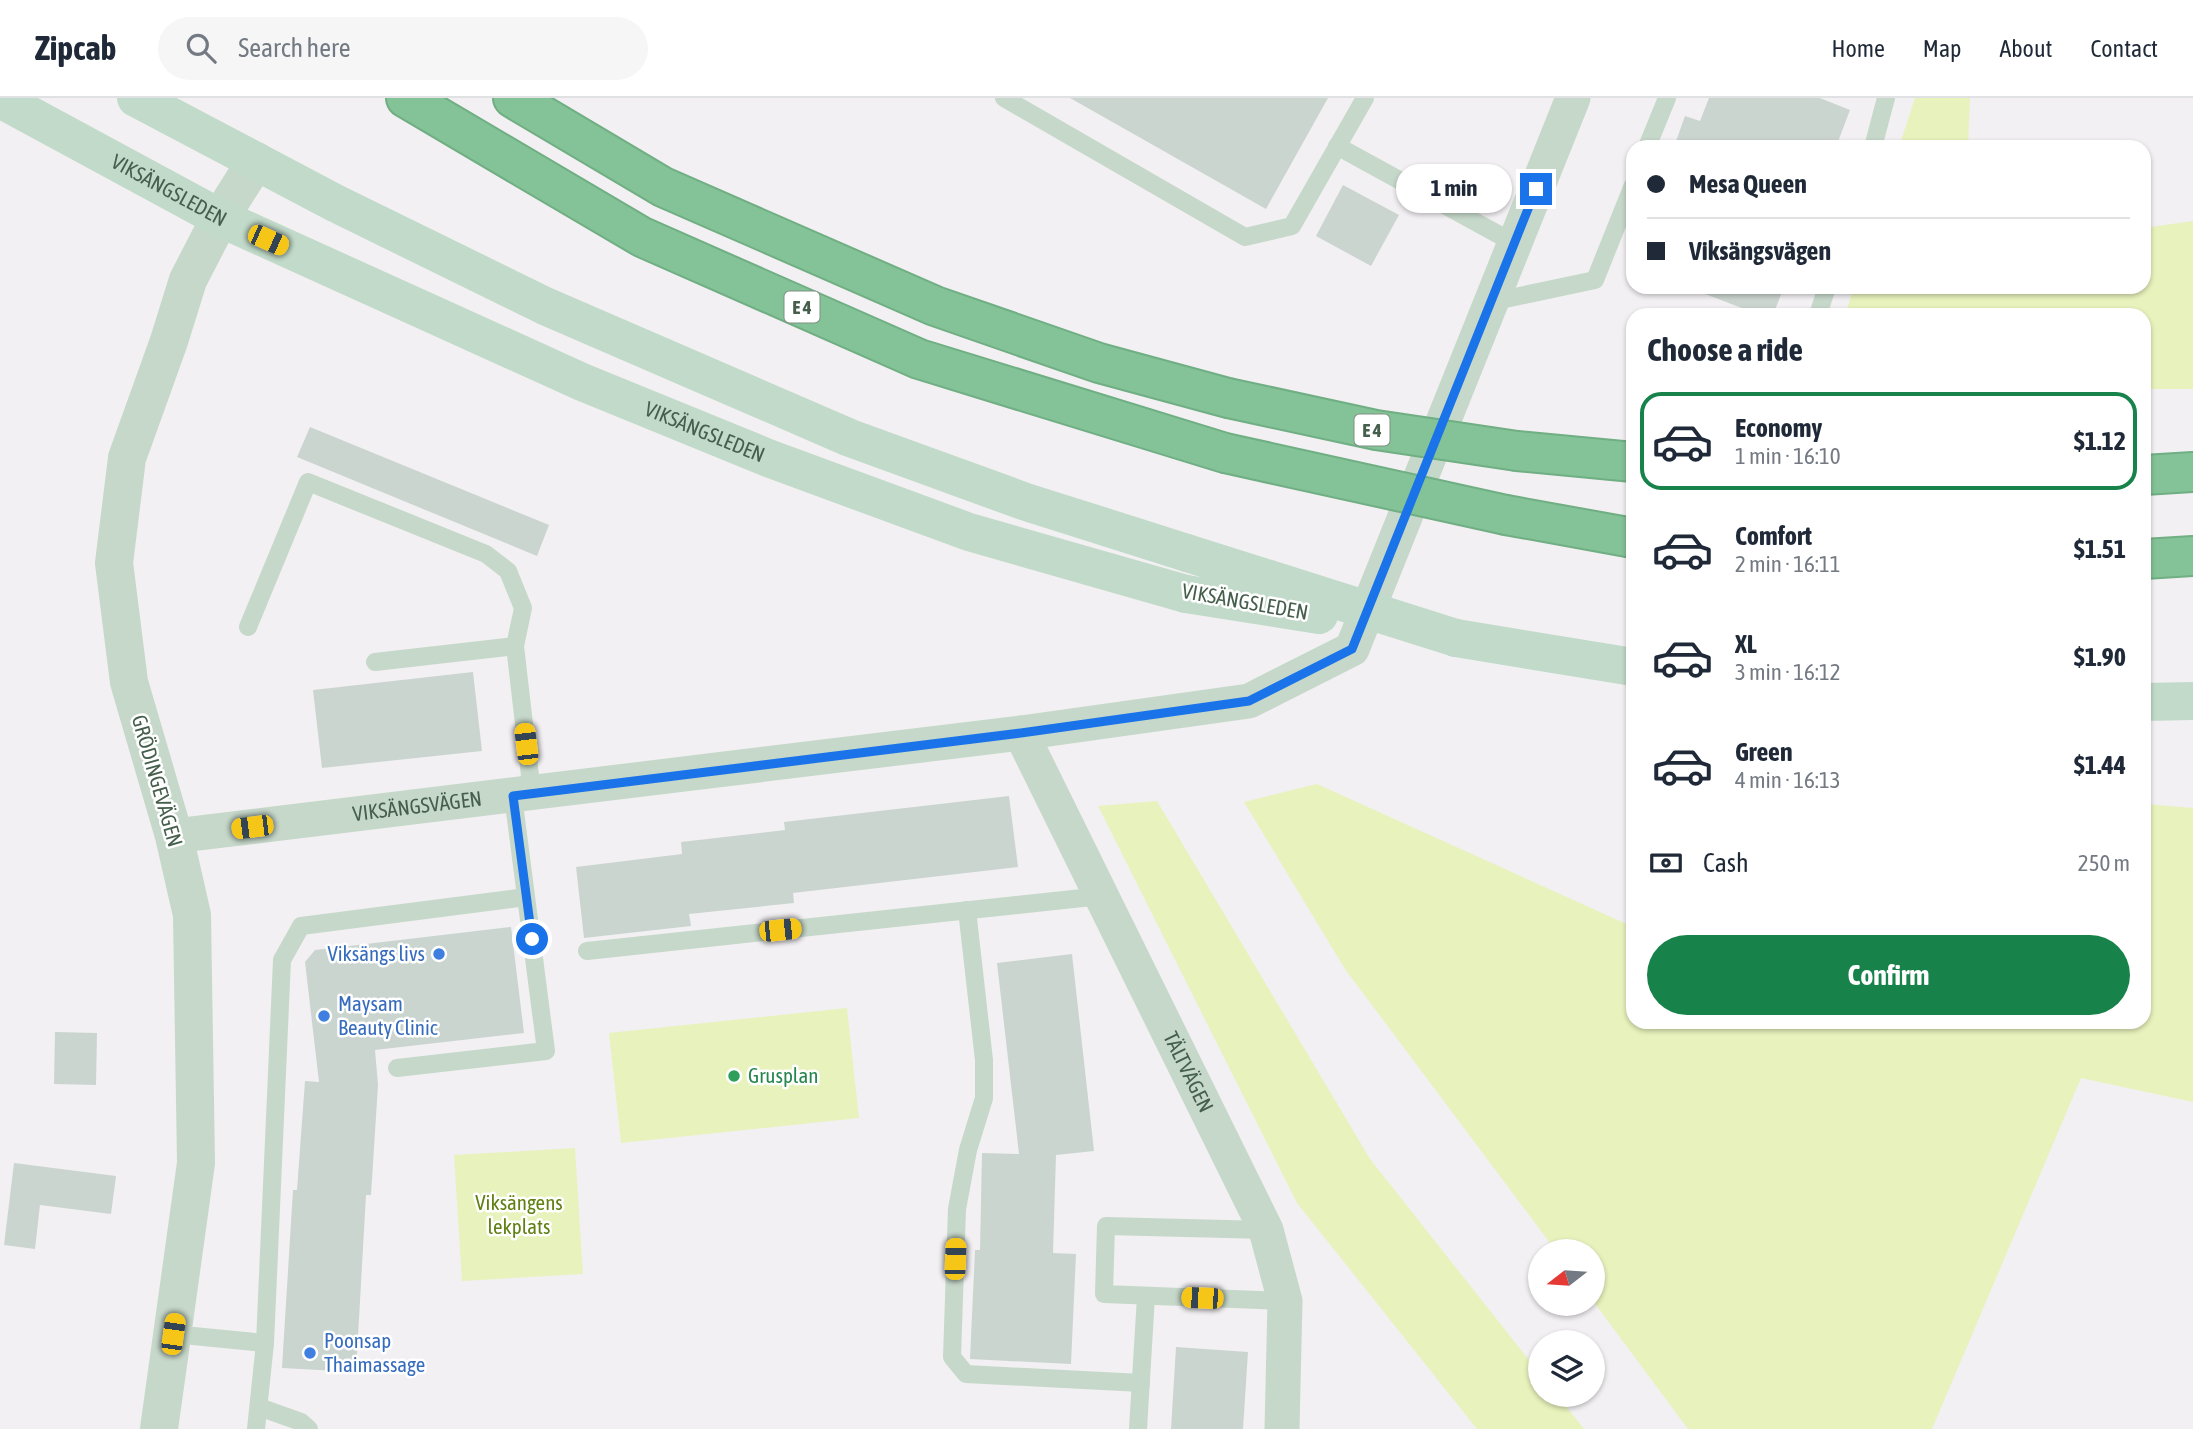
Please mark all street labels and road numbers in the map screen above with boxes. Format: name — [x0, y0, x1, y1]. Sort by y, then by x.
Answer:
street label: VIKSÄNGSLEDEN — [108, 149, 231, 230]
road number: E 4 — [784, 292, 820, 322]
street label: VIKSÄNGSLEDEN — [641, 396, 769, 466]
road number: E 4 — [1354, 414, 1390, 446]
street label: VIKSÄNGSLEDEN — [1180, 578, 1310, 624]
street label: GRÖDINGEVÄGEN — [128, 712, 188, 849]
street label: VIKSÄNGSVÄGEN — [351, 786, 483, 825]
street label: TÄLTVÄGEN — [1159, 1027, 1219, 1116]

